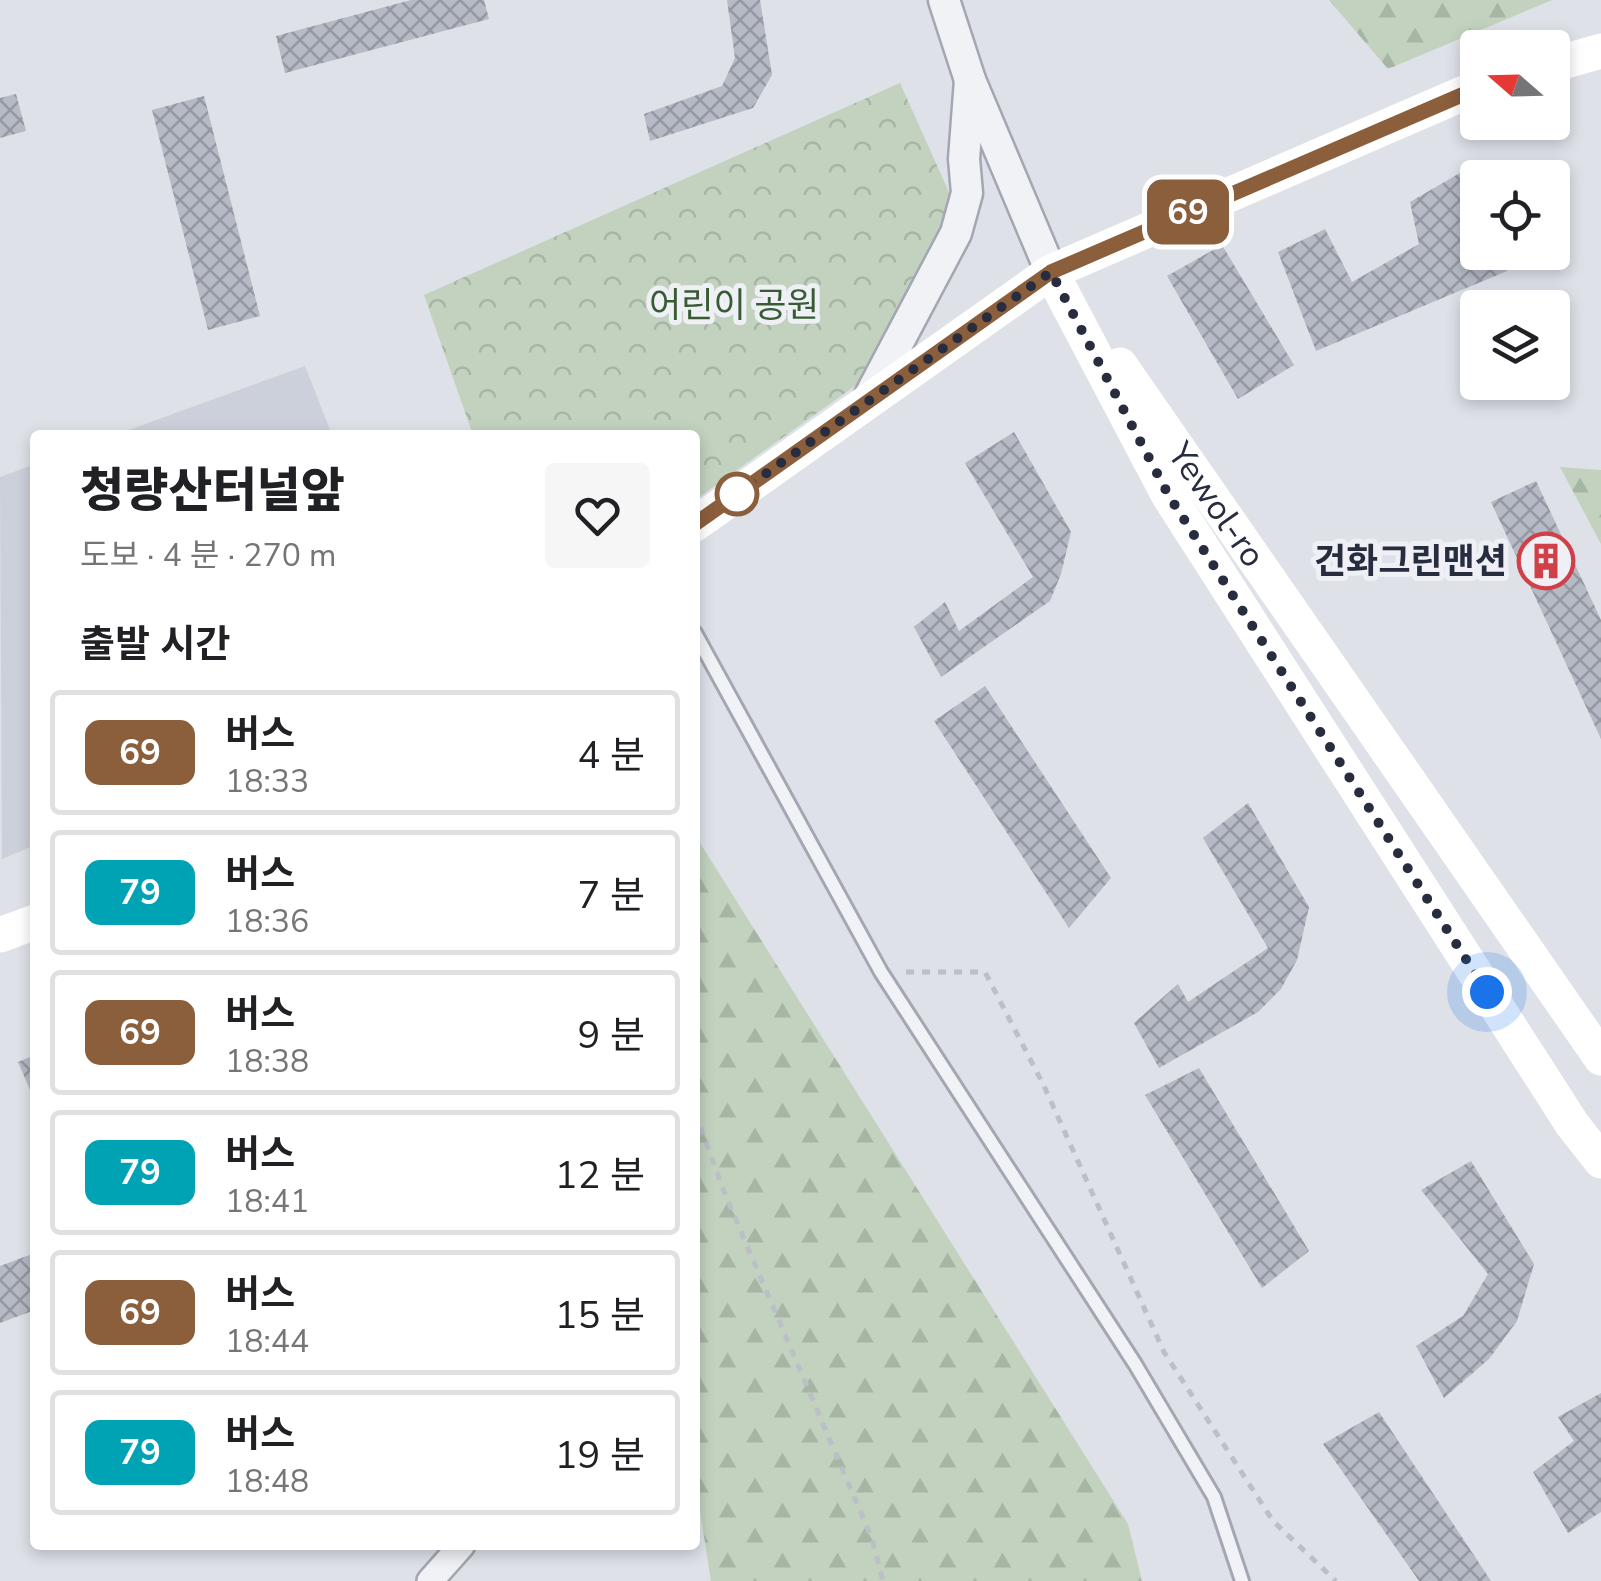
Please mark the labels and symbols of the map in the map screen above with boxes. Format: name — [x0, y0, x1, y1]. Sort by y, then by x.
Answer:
north arrow — [1460, 30, 1570, 140]
line badge: 69 — [1143, 180, 1233, 244]
park label: 어린이 공원 — [649, 282, 819, 329]
street label: Yewol-ro — [1156, 432, 1276, 577]
unlabelled marker — [716, 473, 758, 515]
building icon: 건화그린맨션 — [1516, 531, 1576, 591]
place label: 건화그린맨션 — [1314, 538, 1507, 585]
your location — [1462, 967, 1512, 1017]

